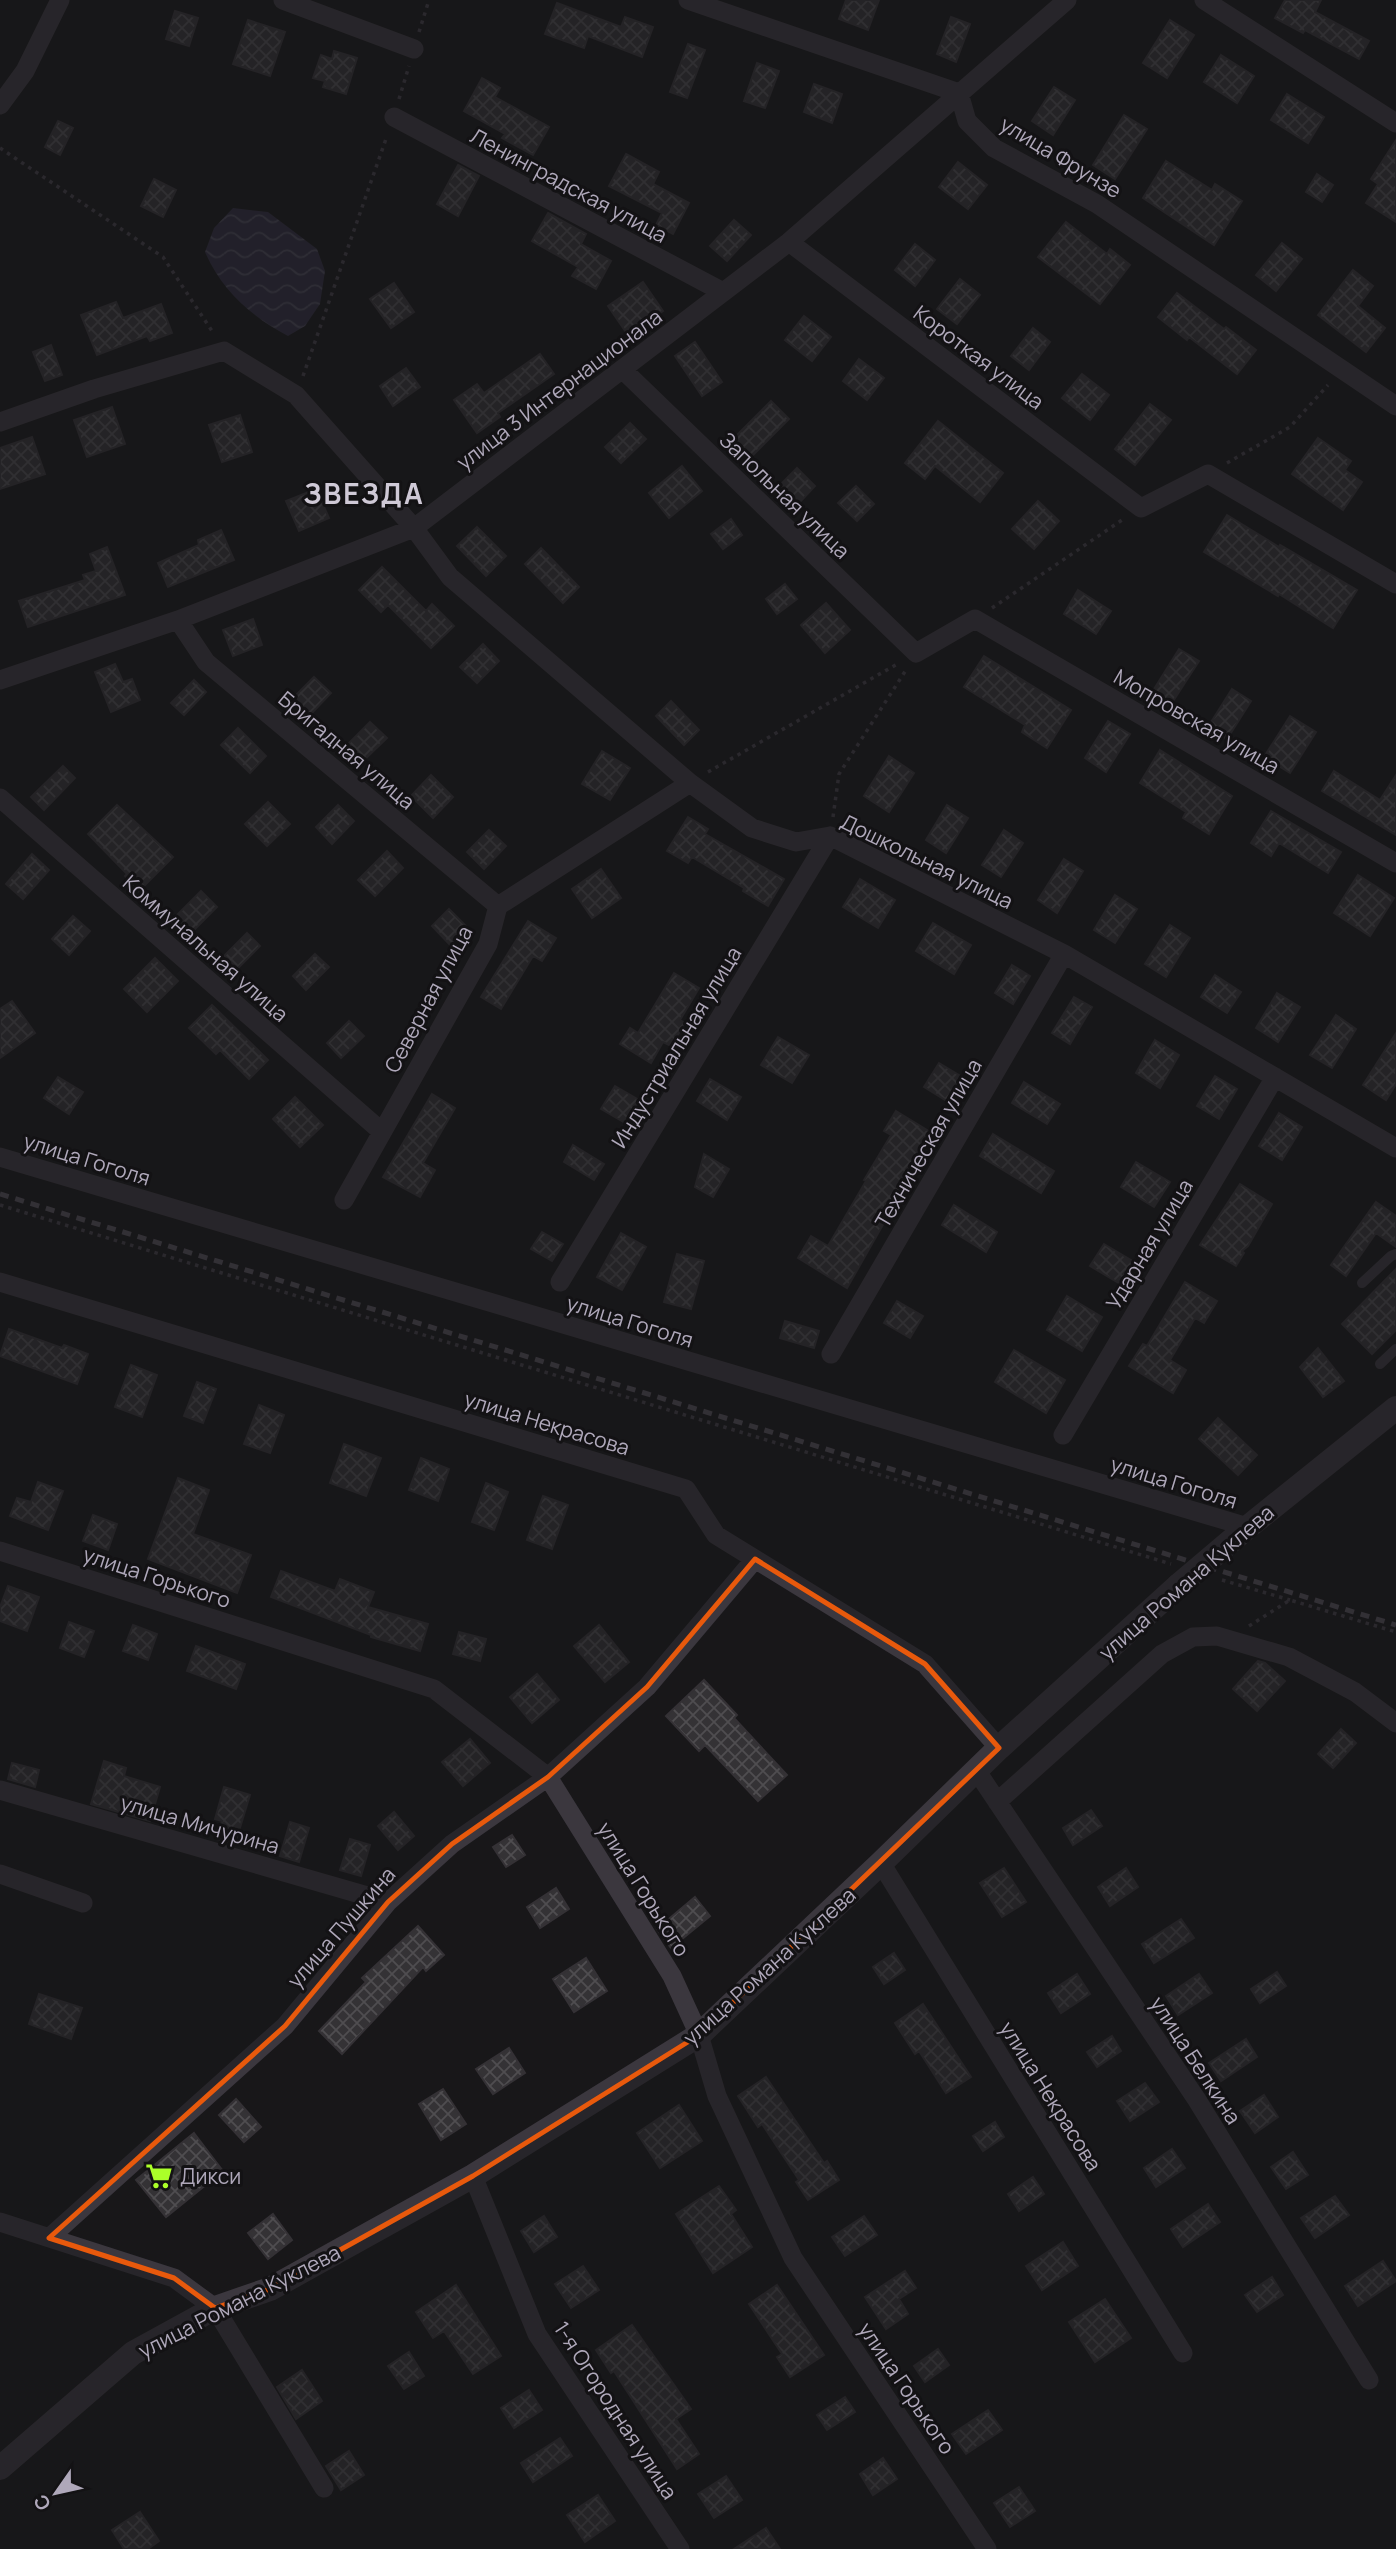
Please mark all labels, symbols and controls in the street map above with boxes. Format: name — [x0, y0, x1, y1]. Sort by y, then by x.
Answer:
street label: улица Фрунзе — [995, 110, 1127, 204]
street label: Ленинградская улица — [466, 121, 672, 249]
street label: Короткая улица — [908, 299, 1050, 415]
street label: улица 3 Интернационала — [450, 302, 668, 476]
street label: Запольная улица — [714, 426, 856, 564]
district label: ЗВЕЗДА — [303, 474, 425, 512]
street label: Мопровская улица — [1109, 662, 1285, 780]
street label: Бригадная улица — [273, 685, 421, 815]
street label: Дошкольная улица — [836, 807, 1018, 915]
street label: Коммунальная улица — [117, 868, 295, 1028]
street label: Северная улица — [378, 921, 478, 1077]
street label: Индустриальная улица — [605, 941, 747, 1153]
street label: Техническая улица — [868, 1053, 988, 1233]
street label: улица Гоголя — [20, 1126, 154, 1192]
street label: Ударная улица — [1099, 1174, 1199, 1314]
street label: улица Гоголя — [563, 1288, 697, 1354]
street label: улица Некрасова — [461, 1385, 633, 1461]
street label: улица Гоголя — [1107, 1449, 1241, 1515]
street label: улица Романа Куклева — [1093, 1498, 1279, 1666]
street label: улица Горького — [80, 1540, 234, 1614]
street label: улица Мичурина — [117, 1788, 283, 1860]
street label: улица Горького — [591, 1816, 697, 1962]
street label: улица Пушкина — [281, 1861, 401, 1993]
street label: улица Романа Куклева — [677, 1881, 861, 2051]
street label: улица Белкина — [1144, 1991, 1248, 2129]
street label: улица Некрасова — [994, 2016, 1108, 2176]
supermarket icon: Дикси — [144, 2161, 174, 2191]
place label: Дикси — [180, 2162, 241, 2190]
street label: улица Романа Куклева — [133, 2238, 345, 2364]
street label: 1-я Огородная улица — [548, 2316, 684, 2504]
street label: улица Горького — [852, 2316, 962, 2460]
north arrow — [21, 2458, 91, 2528]
text: С — [27, 2489, 57, 2516]

